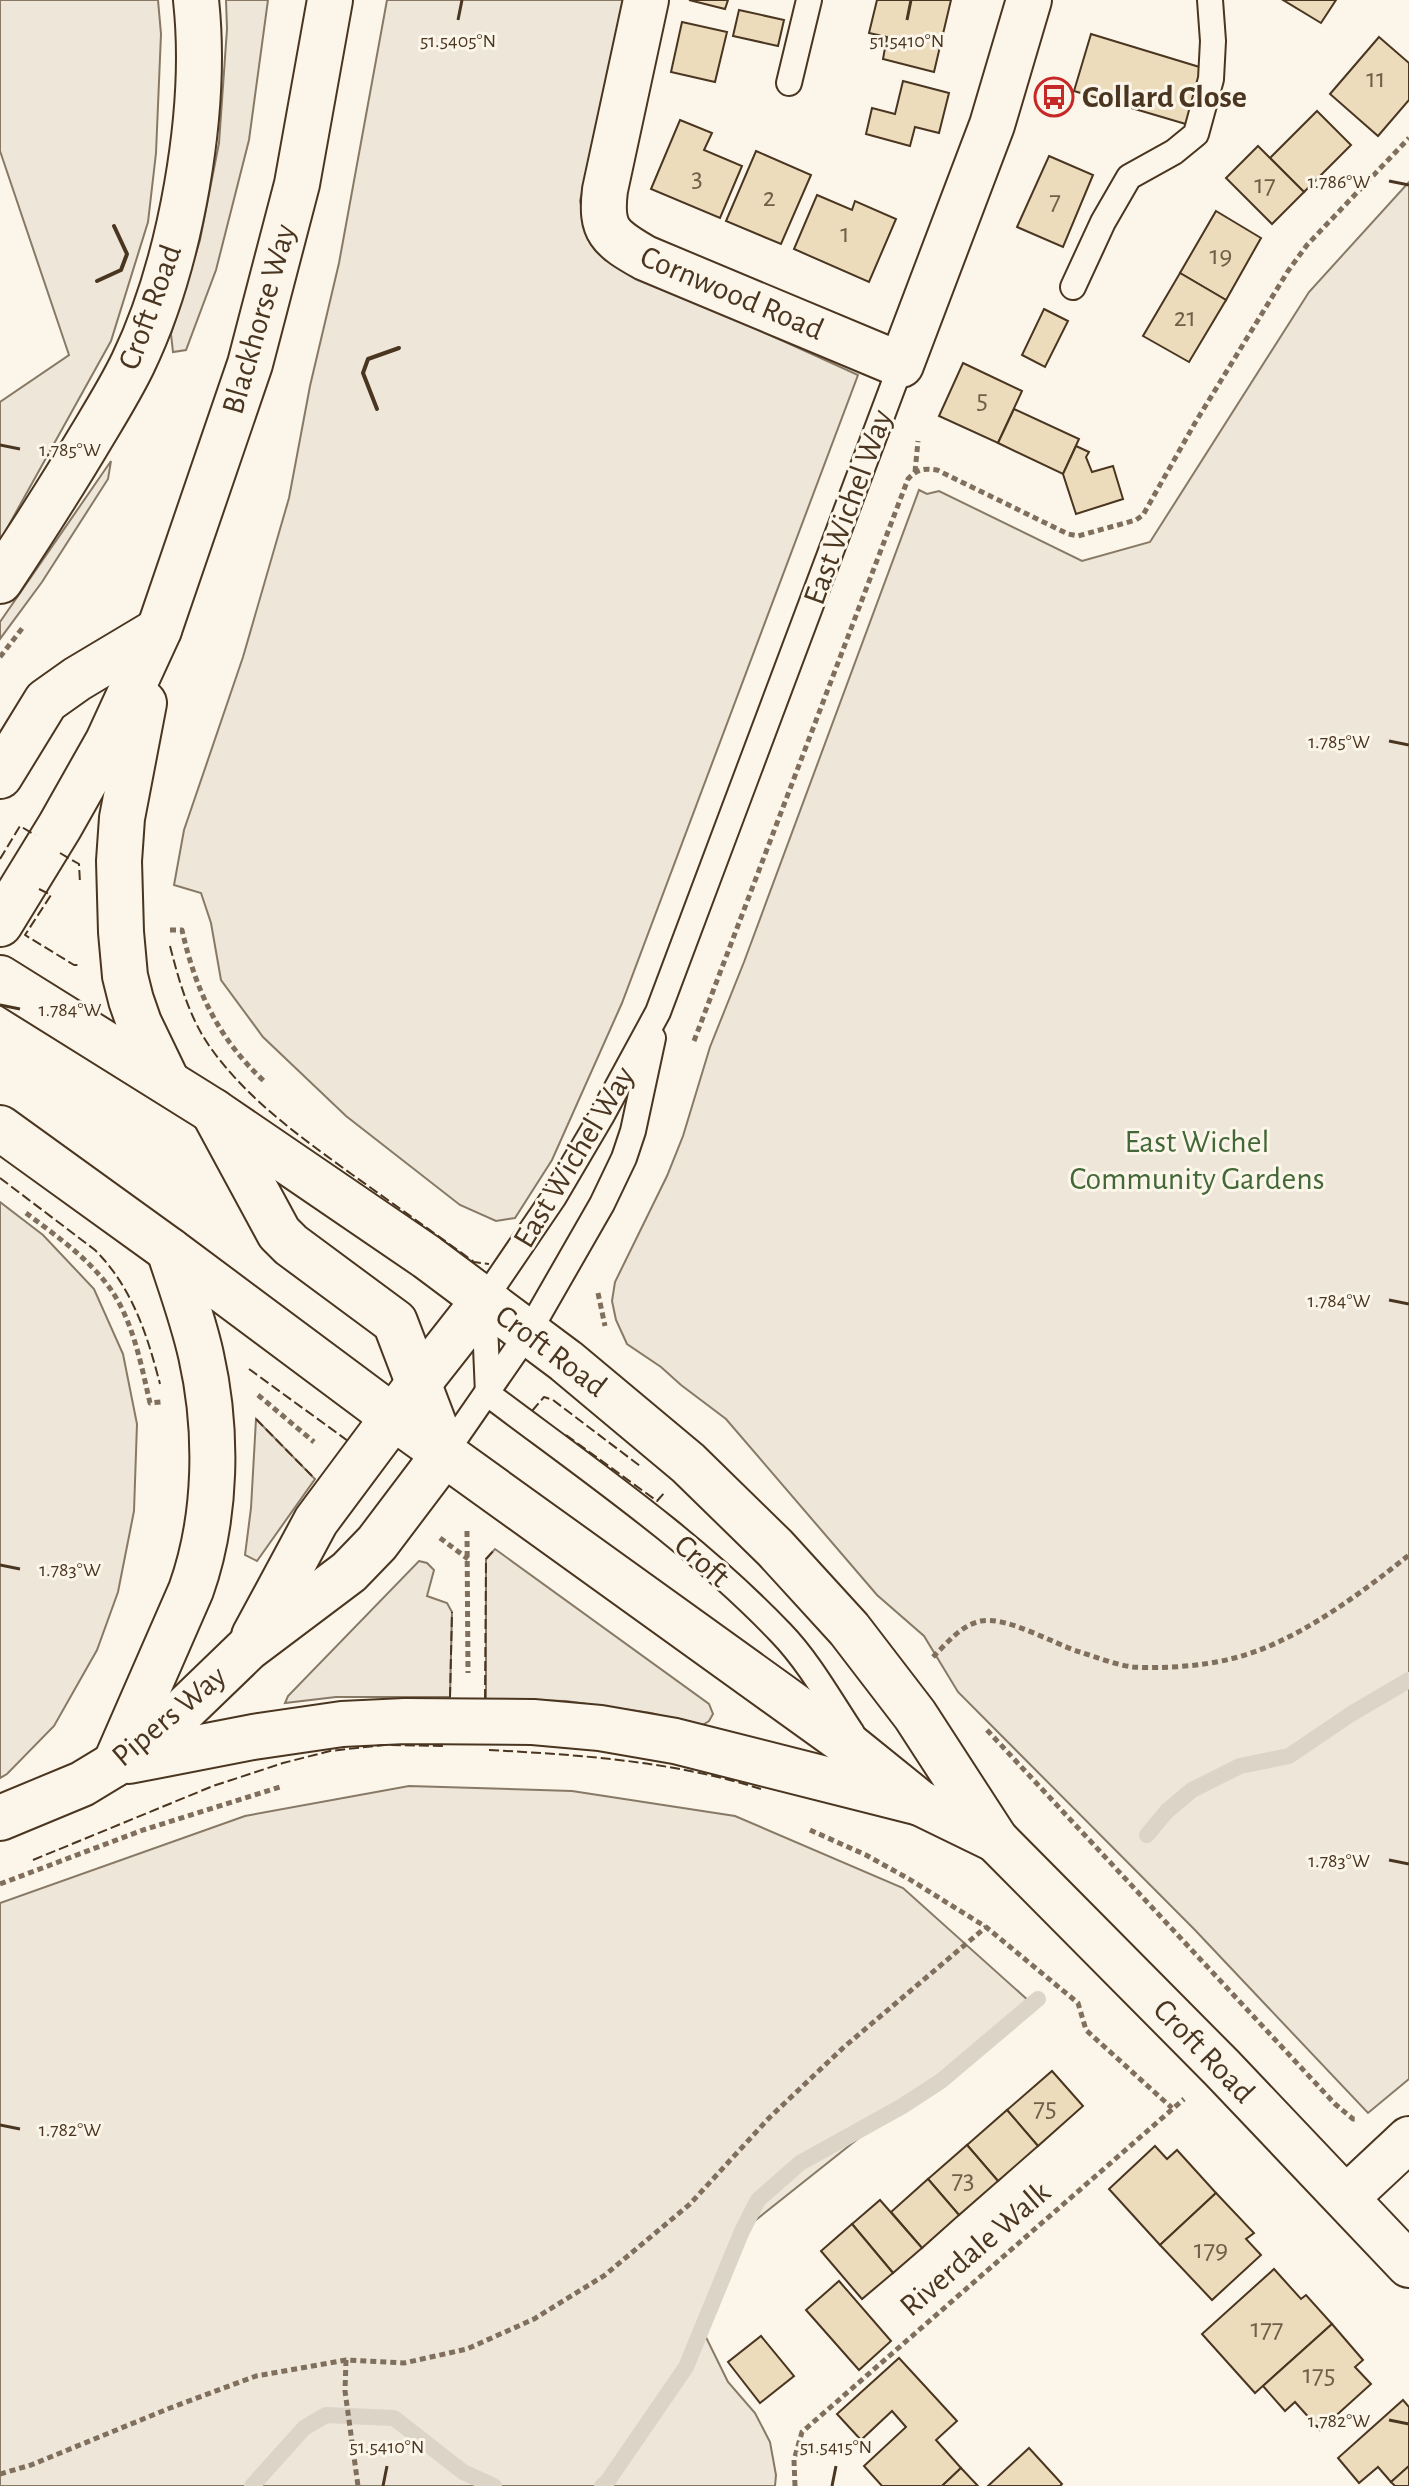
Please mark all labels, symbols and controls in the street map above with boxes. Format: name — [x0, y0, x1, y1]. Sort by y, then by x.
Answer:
text: 51.5405°N — [420, 31, 496, 51]
text: 51.5410°N — [870, 31, 944, 51]
house number: 11 — [1366, 65, 1386, 93]
bus stop icon: Collard Close — [1033, 76, 1075, 118]
place label: Collard Close — [1082, 81, 1247, 113]
house number: 3 — [691, 164, 703, 192]
house number: 17 — [1254, 171, 1276, 199]
text: 1.786°W — [1308, 172, 1370, 192]
house number: 2 — [763, 184, 775, 212]
house number: 7 — [1049, 187, 1061, 215]
street label: Blackhorse Way — [217, 220, 301, 418]
house number: 1 — [840, 220, 850, 248]
street label: Croft Road — [113, 240, 187, 374]
street label: Cornwood Road — [636, 240, 828, 346]
house number: 19 — [1210, 242, 1232, 270]
house number: 21 — [1174, 304, 1196, 332]
house number: 5 — [976, 386, 988, 414]
street label: East Wichel Way — [798, 405, 898, 609]
text: 1.785°W — [39, 440, 101, 460]
text: 1.785°W — [1308, 732, 1370, 752]
text: 1.784°W — [39, 1000, 102, 1020]
street label: East Wichel Way — [507, 1061, 641, 1253]
park label: East Wichel Community Gardens — [1069, 1126, 1325, 1195]
text: 1.784°W — [1308, 1291, 1371, 1311]
street label: Croft Road — [489, 1299, 613, 1403]
street label: Croft — [668, 1529, 736, 1593]
text: 1.783°W — [39, 1560, 101, 1580]
street label: Pipers Way — [106, 1659, 232, 1773]
text: 1.783°W — [1308, 1851, 1370, 1871]
street label: Croft Road — [1147, 1993, 1261, 2109]
house number: 75 — [1033, 2094, 1057, 2122]
text: 1.782°W — [39, 2120, 101, 2140]
house number: 73 — [951, 2166, 975, 2194]
street label: Riverdale Walk — [894, 2175, 1056, 2322]
house number: 179 — [1194, 2236, 1228, 2264]
house number: 177 — [1251, 2315, 1283, 2343]
house number: 175 — [1302, 2361, 1336, 2389]
text: 1.782°W — [1308, 2411, 1370, 2431]
text: 51.5410°N — [350, 2437, 424, 2457]
text: 51.5415°N — [800, 2437, 872, 2457]

